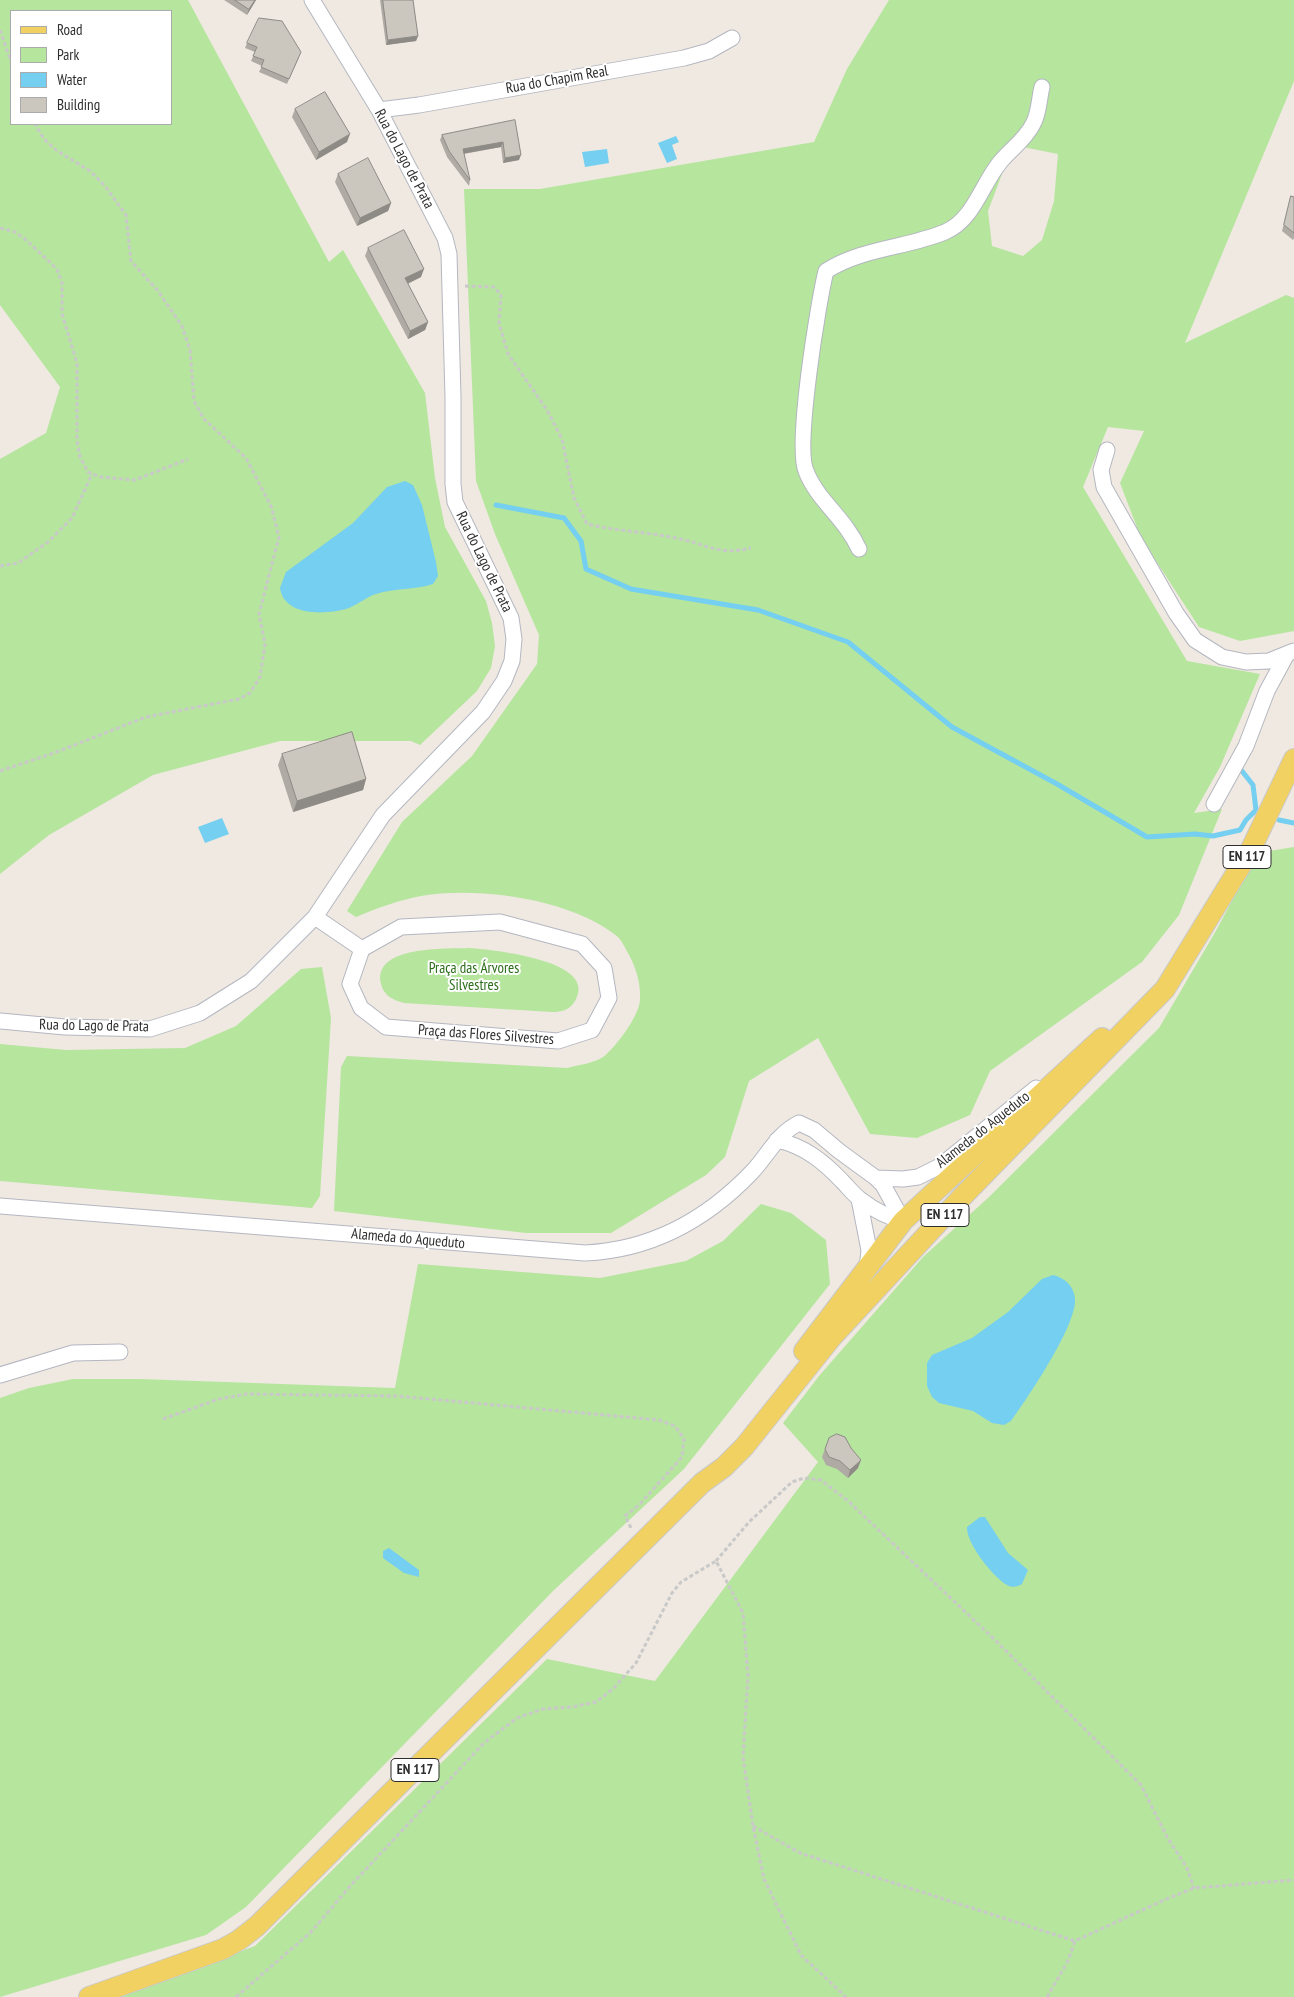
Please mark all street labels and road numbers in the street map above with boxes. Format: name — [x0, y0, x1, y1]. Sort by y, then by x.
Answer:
street label: Rua do Chapim Real — [504, 62, 610, 98]
street label: Rua do Lago de Prata — [370, 106, 438, 212]
street label: Rua do Lago de Prata — [452, 509, 516, 615]
road number: EN 117 — [1223, 846, 1271, 869]
street label: Rua do Lago de Prata — [39, 1016, 149, 1036]
street label: Praça das Flores Silvestres — [417, 1021, 555, 1049]
street label: Alameda do Aqueduto — [933, 1088, 1033, 1172]
road number: EN 117 — [921, 1204, 969, 1226]
street label: Alameda do Aqueduto — [350, 1225, 466, 1253]
road number: EN 117 — [391, 1758, 439, 1782]

